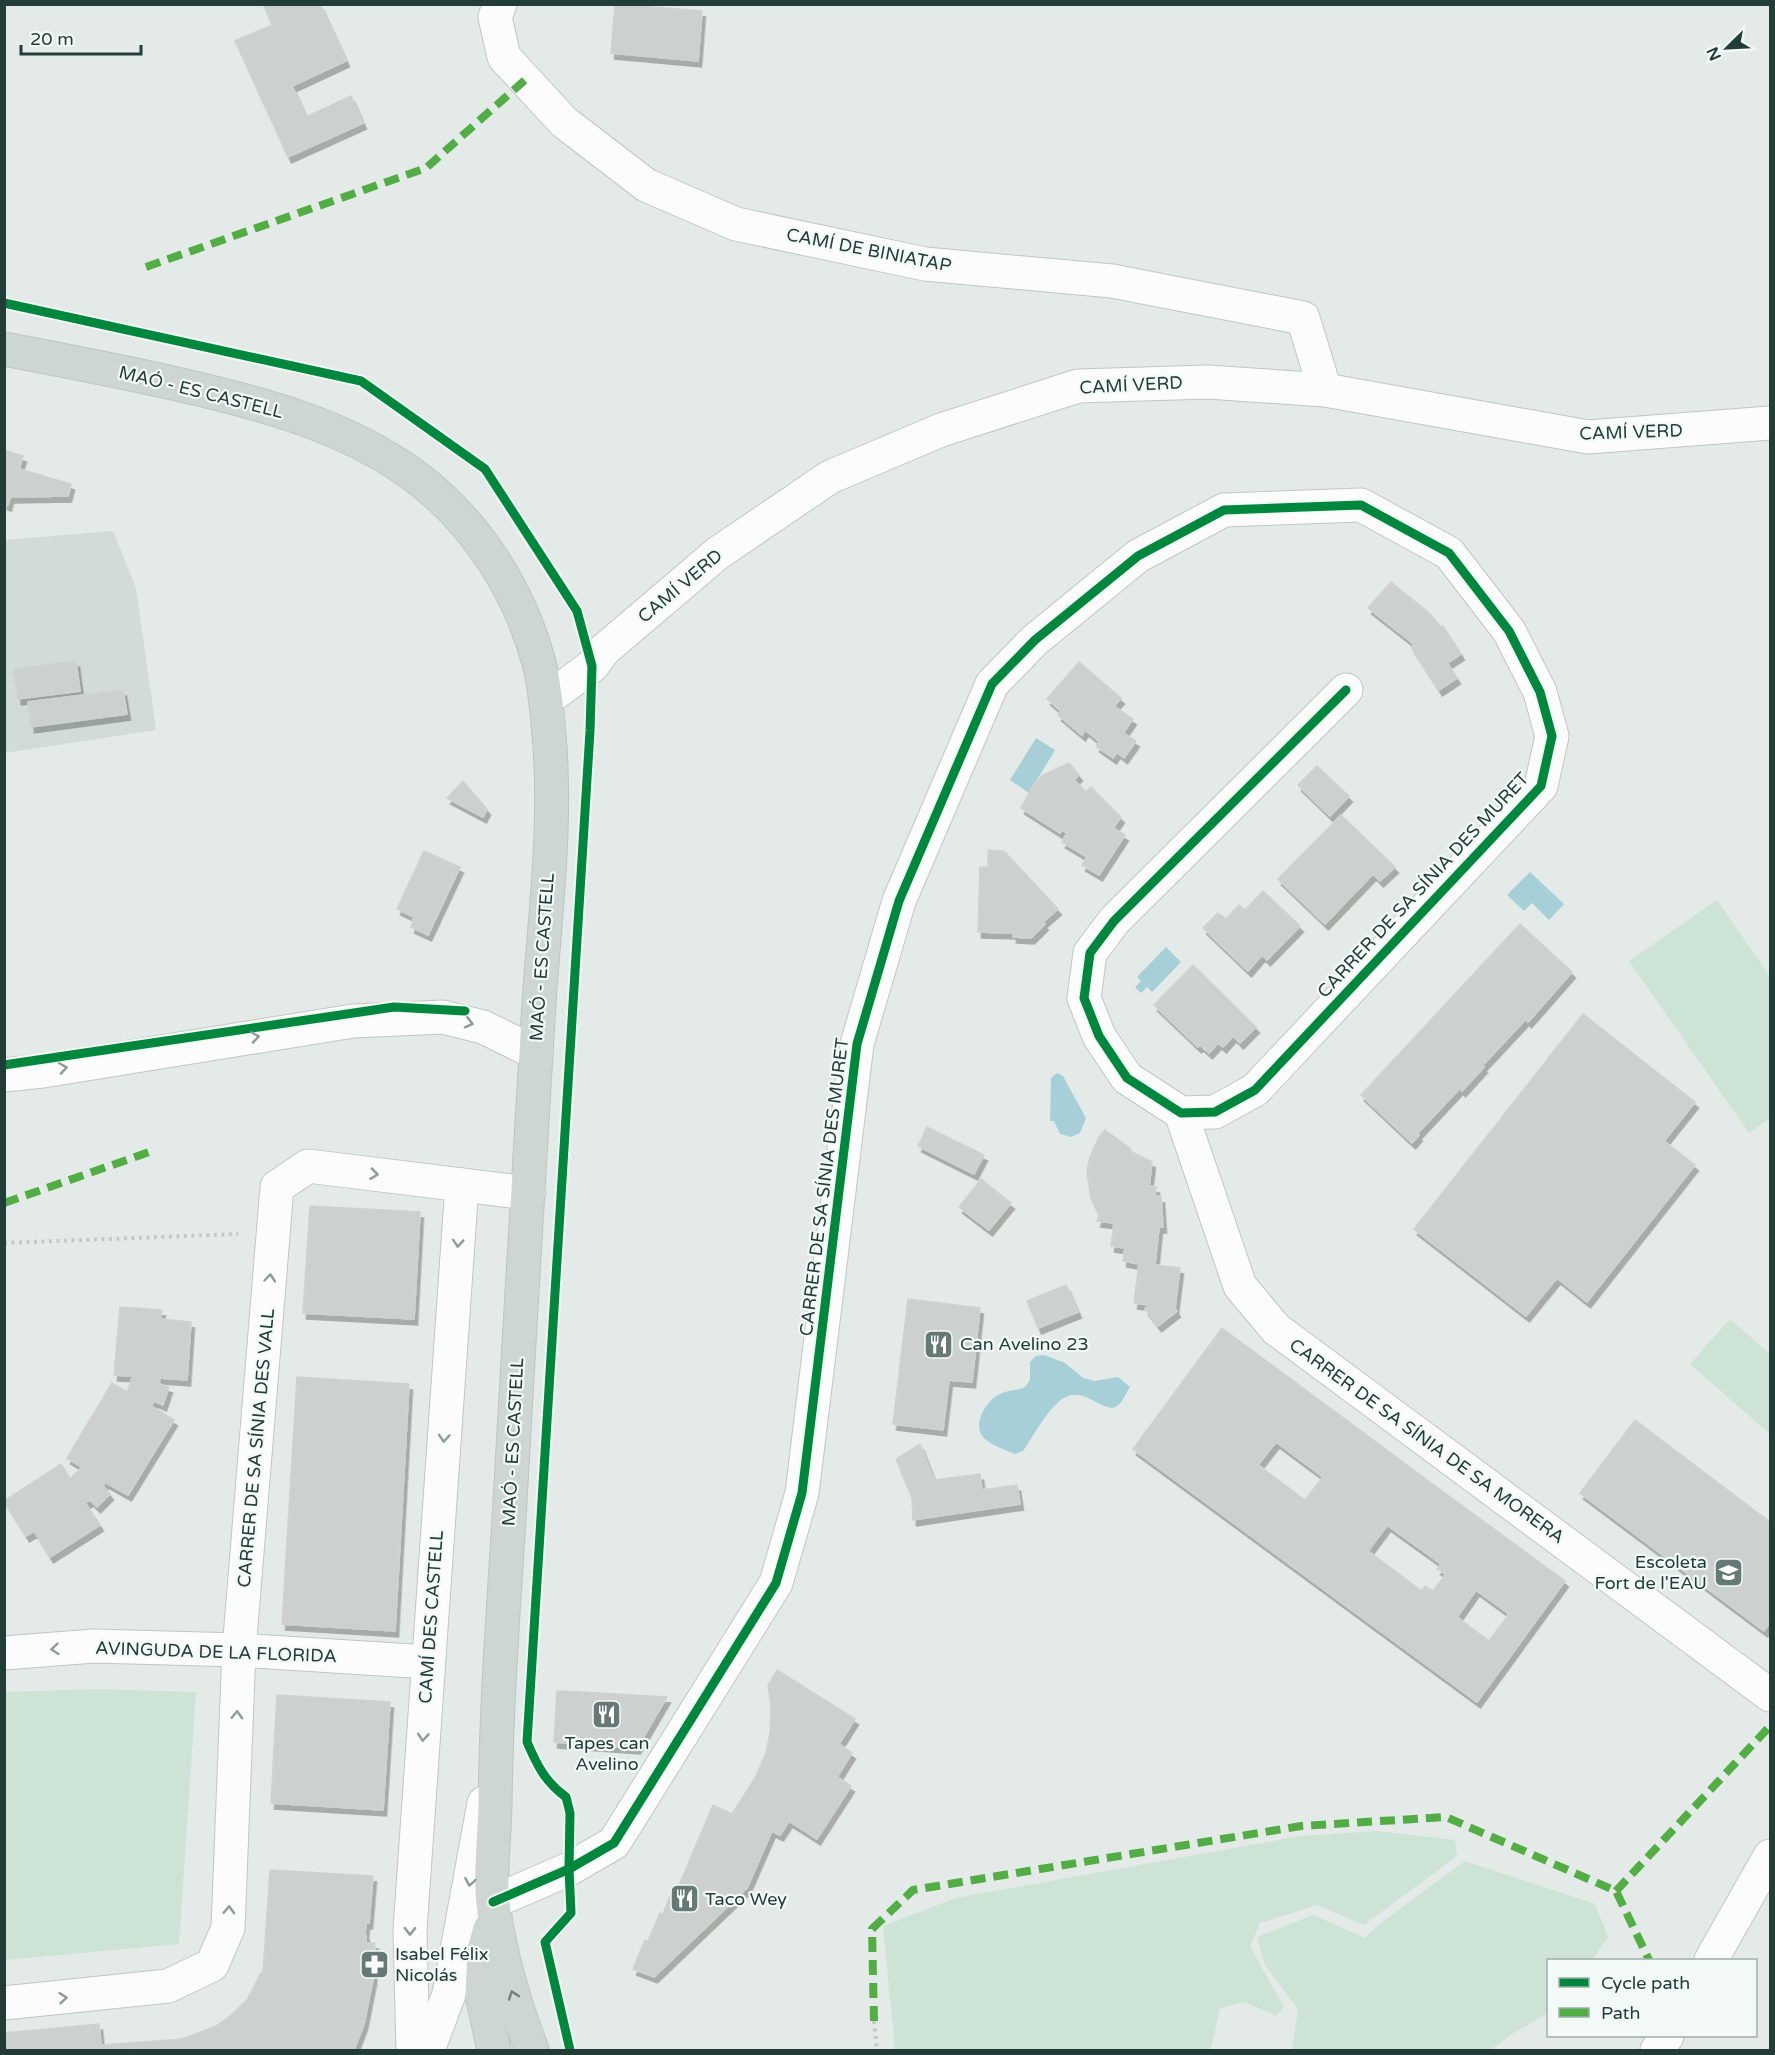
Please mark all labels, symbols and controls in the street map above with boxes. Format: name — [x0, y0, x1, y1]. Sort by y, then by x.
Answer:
scale bar — [21, 18, 141, 56]
north arrow — [1697, 18, 1757, 78]
text: 20 m — [30, 28, 74, 50]
text: N — [1702, 44, 1726, 64]
street label: CAMÍ DE BINIATAP — [785, 223, 953, 277]
street label: MAÓ - ES CASTELL — [117, 361, 286, 423]
street label: CAMÍ VERD — [1079, 371, 1183, 399]
street label: CAMÍ VERD — [1579, 419, 1683, 445]
street label: CAMÍ VERD — [633, 544, 727, 628]
street label: CARRER DE SA SÍNIA DES MURET — [1313, 768, 1534, 1002]
street label: MAÓ - ES CASTELL — [525, 871, 559, 1042]
one-way arrow — [464, 1016, 474, 1029]
one-way arrow — [250, 1031, 260, 1044]
street label: CARRER DE SA SÍNIA DES MURET — [795, 1037, 853, 1337]
one-way arrow — [58, 1062, 67, 1074]
one-way arrow — [369, 1167, 378, 1180]
one-way arrow — [451, 1239, 464, 1248]
one-way arrow — [263, 1273, 276, 1282]
street label: CARRER DE SA SÍNIA DES VALL — [233, 1307, 279, 1588]
restaurant icon: Can Avelino 23 — [923, 1328, 955, 1360]
place label: Can Avelino 23 — [960, 1333, 1089, 1355]
street label: CARRER DE SA SÍNIA DE SA MORERA — [1285, 1334, 1569, 1548]
street label: MAÓ - ES CASTELL — [498, 1357, 528, 1527]
one-way arrow — [438, 1433, 451, 1442]
street label: CAMÍ DES CASTELL — [414, 1529, 448, 1704]
place label: Escoleta Fort de l'EAU — [1594, 1551, 1707, 1594]
school or university icon: Escoleta Fort de l'EAU — [1712, 1556, 1744, 1588]
street label: AVINGUDA DE LA FLORIDA — [95, 1637, 337, 1667]
one-way arrow — [50, 1643, 59, 1656]
restaurant icon: Tapes can Avelino — [591, 1698, 623, 1730]
one-way arrow — [230, 1711, 243, 1720]
one-way arrow — [417, 1732, 430, 1741]
place label: Tapes can Avelino — [564, 1732, 650, 1775]
one-way arrow — [464, 1877, 477, 1887]
restaurant icon: Taco Wey — [668, 1883, 700, 1915]
place label: Taco Wey — [705, 1888, 787, 1910]
one-way arrow — [223, 1906, 235, 1915]
one-way arrow — [404, 1927, 417, 1936]
place label: Isabel Félix Nicolás — [395, 1943, 489, 1986]
pharmacy icon: Isabel Félix Nicolás — [358, 1948, 390, 1980]
legend — [1547, 1959, 1757, 2037]
text: Cycle path — [1601, 1972, 1690, 1994]
one-way arrow — [507, 1990, 520, 2001]
one-way arrow — [58, 1992, 67, 2005]
text: Path — [1601, 2002, 1640, 2024]

